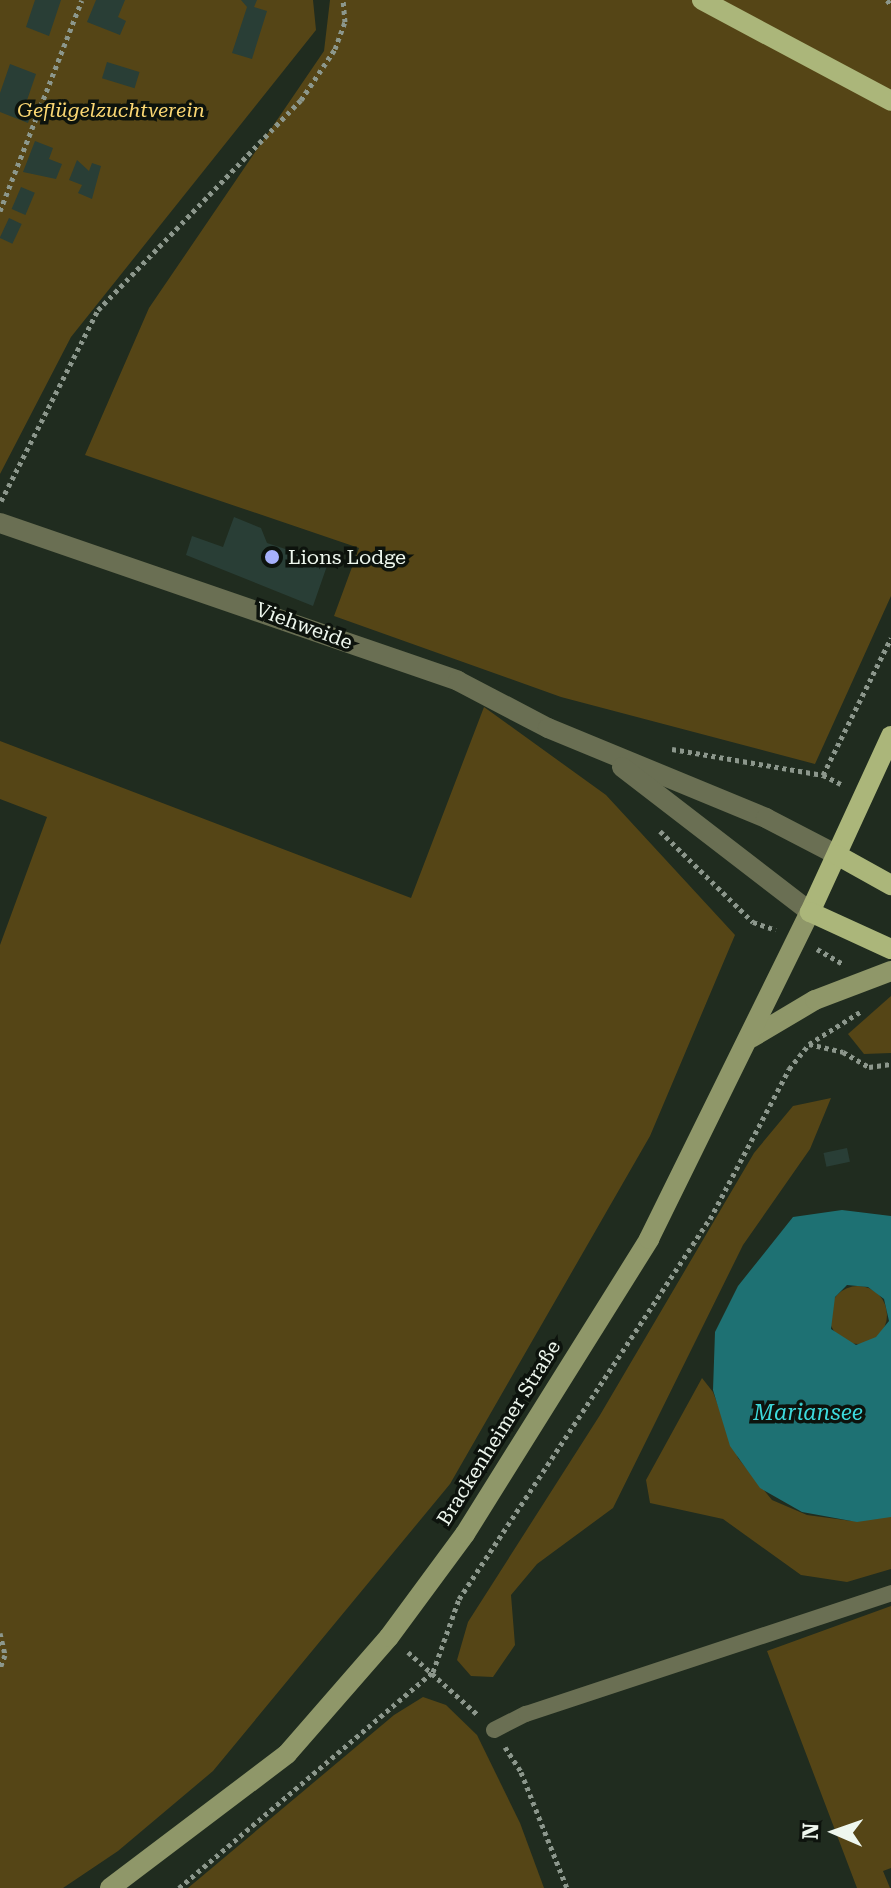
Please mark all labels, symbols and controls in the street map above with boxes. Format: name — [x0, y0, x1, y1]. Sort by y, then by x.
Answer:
park label: Geflügelzuchtverein — [17, 98, 205, 122]
place label: Lions Lodge — [288, 545, 406, 569]
marker: Lions Lodge — [263, 548, 281, 566]
street label: Viehweide — [252, 597, 356, 655]
street label: Brackenheimer Straße — [432, 1336, 566, 1530]
water label: Mariansee — [753, 1400, 863, 1426]
north arrow — [795, 1792, 875, 1872]
text: N — [798, 1822, 823, 1840]

